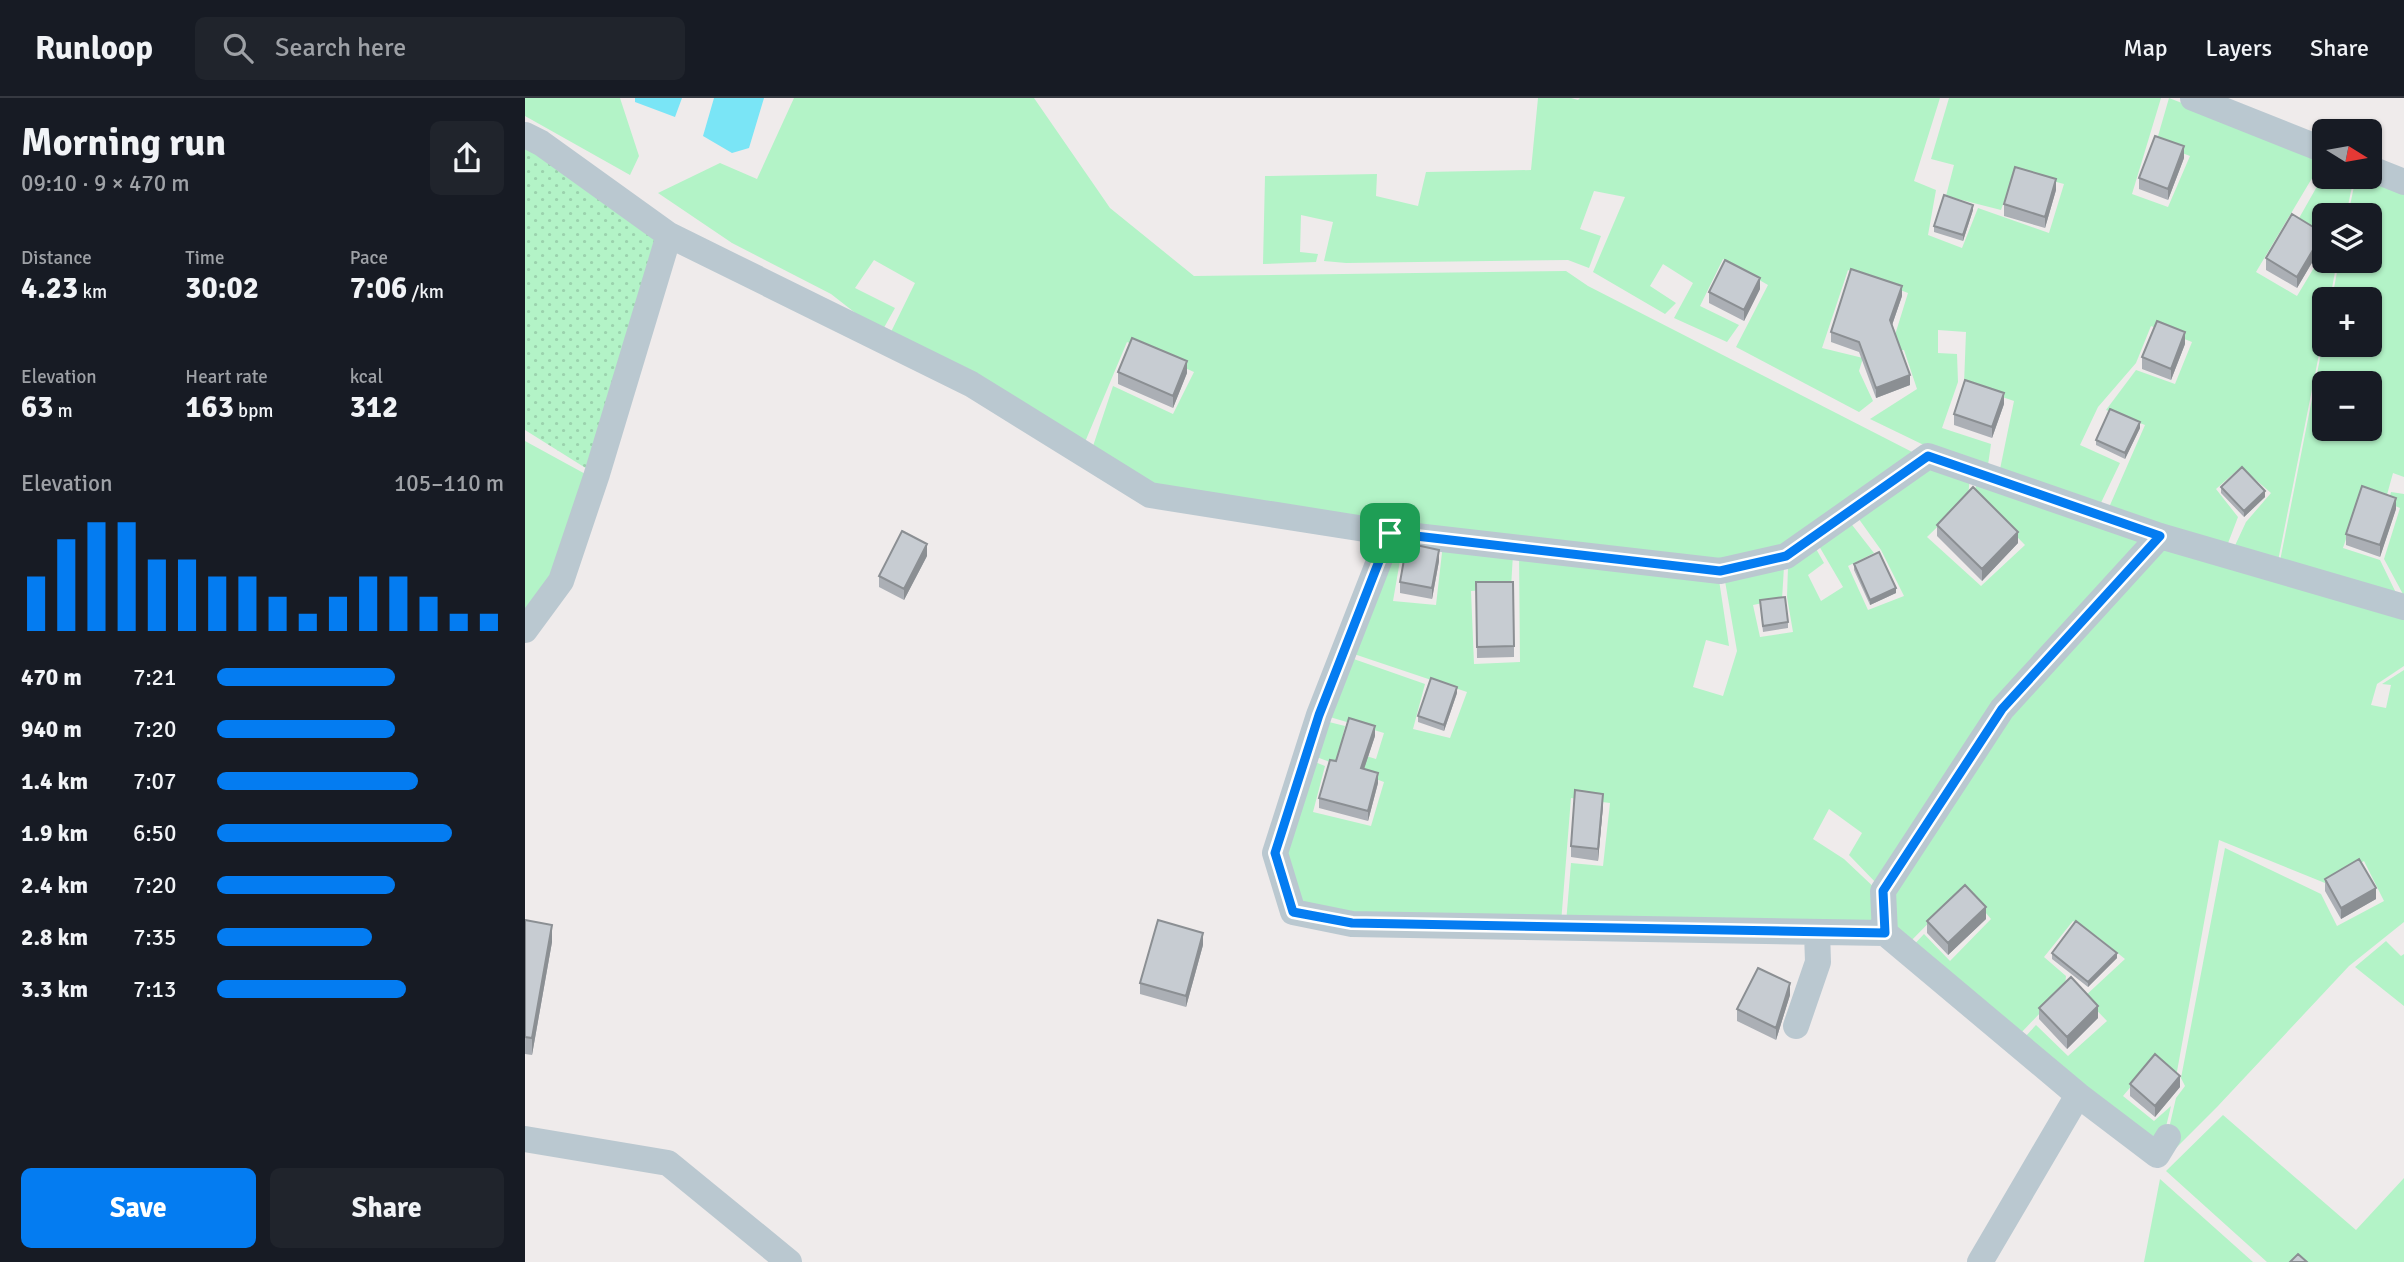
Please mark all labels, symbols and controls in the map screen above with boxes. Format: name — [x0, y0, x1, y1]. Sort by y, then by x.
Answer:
search box — [195, 17, 685, 80]
text: Runloop — [35, 28, 153, 69]
icon: search — [219, 29, 257, 67]
text: Search here — [275, 32, 406, 64]
text: Map — [2123, 33, 2168, 63]
text: Layers — [2206, 33, 2272, 63]
text: Share — [2310, 33, 2369, 63]
text: Morning run — [21, 119, 226, 166]
north arrow — [2312, 119, 2382, 189]
map controls — [2312, 119, 2382, 441]
button: share — [430, 121, 504, 195]
text: 09:10 · 9 × 470 m — [21, 169, 190, 198]
button: layers — [2312, 203, 2382, 273]
text: Distance — [21, 246, 92, 270]
text: Time — [185, 246, 224, 270]
text: Pace — [350, 246, 388, 270]
text: 4.23 — [21, 270, 78, 307]
text: 30:02 — [185, 270, 259, 307]
text: 7:06 — [350, 270, 407, 307]
text: km — [78, 280, 107, 304]
text: /km — [407, 280, 444, 304]
button: + — [2312, 287, 2382, 357]
text: Elevation — [21, 365, 97, 389]
text: Heart rate — [185, 365, 268, 389]
text: kcal — [350, 365, 383, 389]
button: − — [2312, 371, 2382, 441]
text: 63 — [21, 389, 53, 426]
text: 163 — [185, 389, 234, 426]
text: 312 — [350, 389, 398, 426]
text: m — [53, 399, 73, 423]
text: bpm — [234, 399, 273, 423]
text: Elevation — [21, 469, 113, 498]
text: 105–110 m — [394, 469, 504, 498]
pin — [1360, 503, 1420, 563]
icon: arrive — [1371, 514, 1409, 552]
text: 470 m — [21, 663, 82, 692]
text: 7:21 — [133, 663, 176, 692]
text: 940 m — [21, 715, 82, 744]
text: 7:20 — [133, 715, 176, 744]
text: 1.4 km — [21, 767, 88, 796]
text: 7:07 — [133, 767, 176, 796]
text: 1.9 km — [21, 819, 88, 848]
text: 6:50 — [133, 819, 176, 848]
text: 2.4 km — [21, 871, 88, 900]
text: 7:20 — [133, 871, 176, 900]
text: 2.8 km — [21, 923, 88, 952]
text: 7:35 — [133, 923, 176, 952]
text: 3.3 km — [21, 975, 88, 1004]
text: 7:13 — [133, 975, 176, 1004]
button: Save — [21, 1168, 256, 1248]
button: Share — [270, 1168, 504, 1248]

